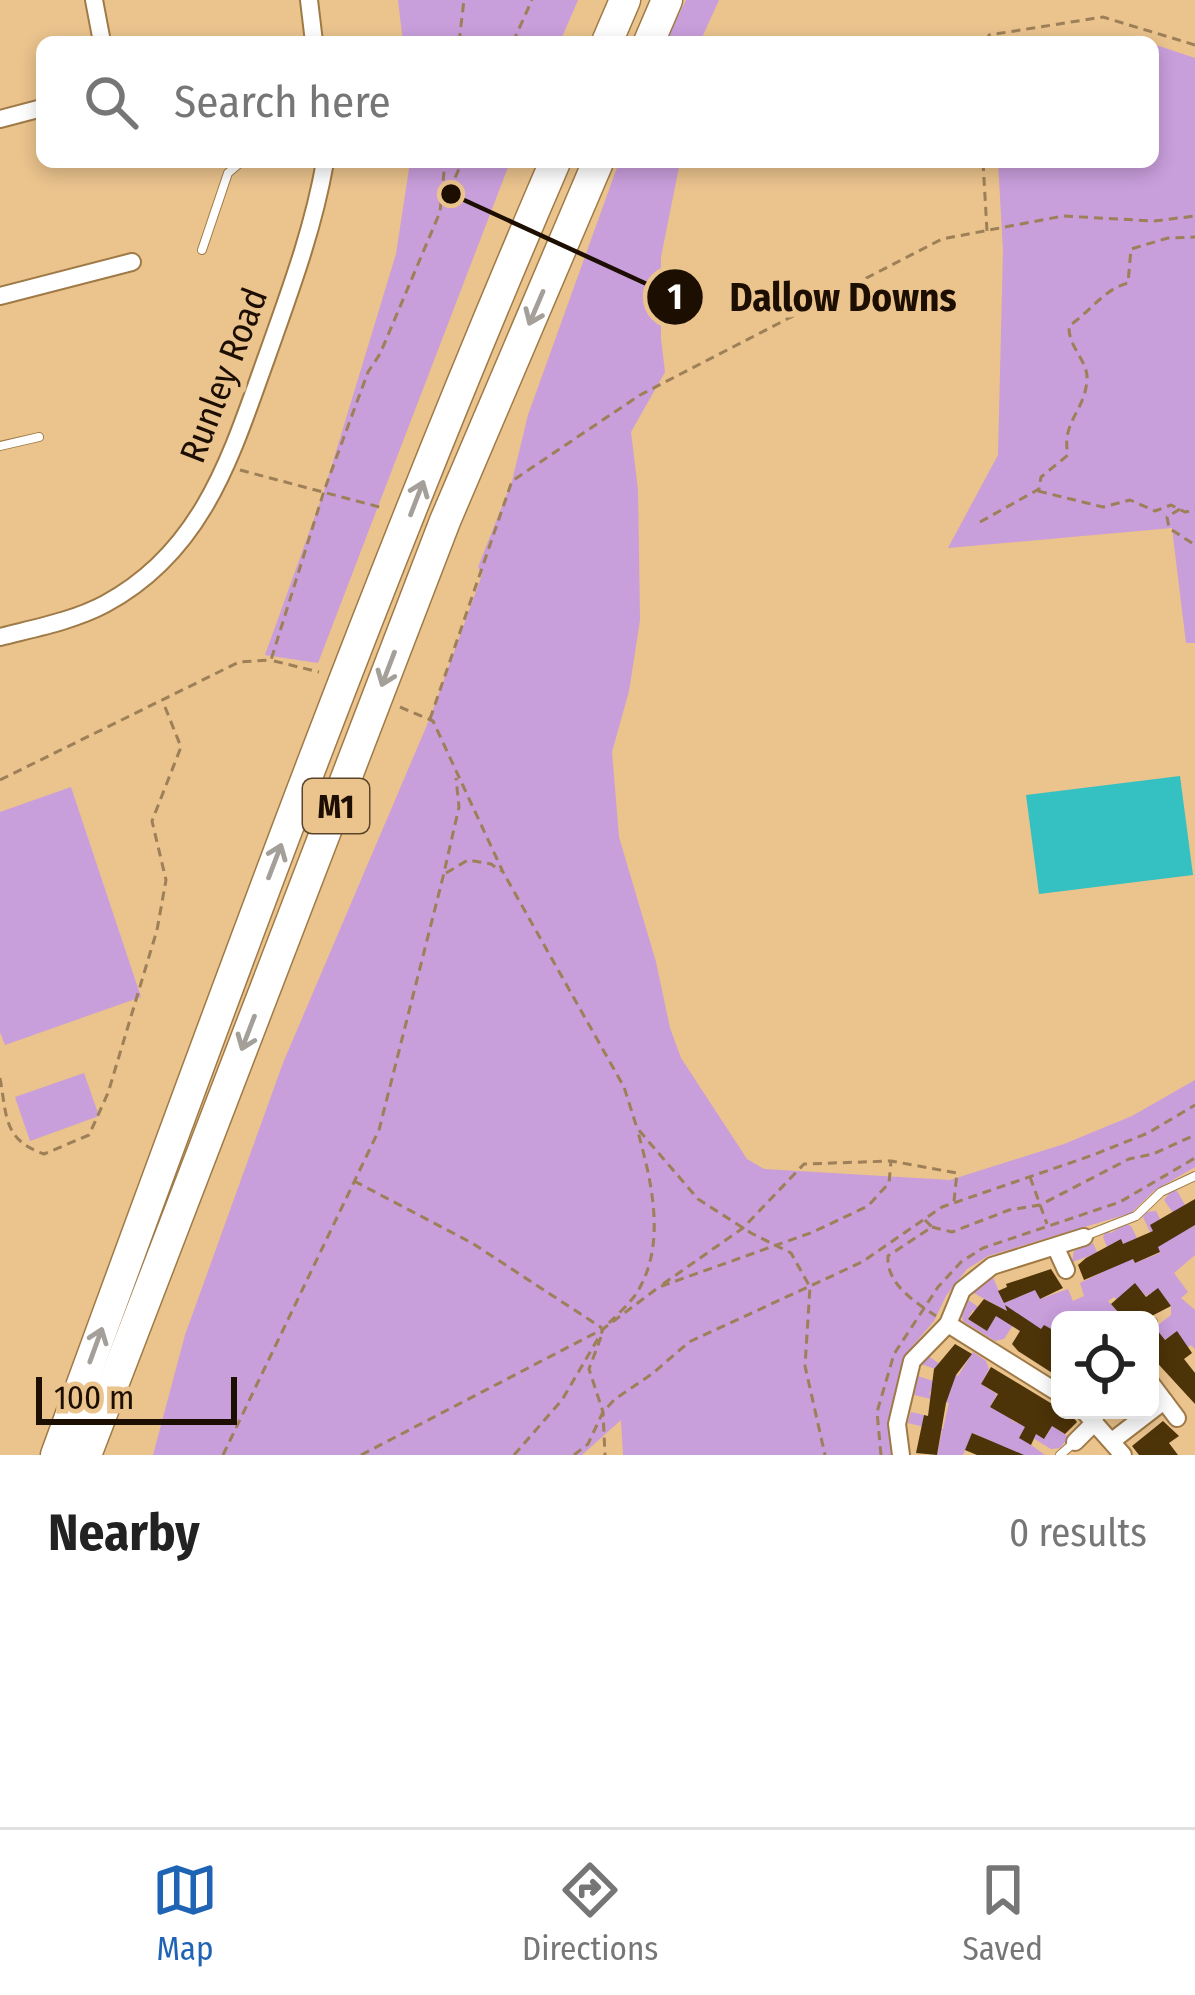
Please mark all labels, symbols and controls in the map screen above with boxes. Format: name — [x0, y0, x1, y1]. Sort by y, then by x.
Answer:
search box — [36, 36, 1159, 168]
icon: search — [78, 69, 144, 135]
text: Search here — [174, 75, 391, 129]
callout: Dallow Downs — [645, 259, 980, 334]
text: 1 — [667, 275, 683, 319]
text: Dallow Downs — [730, 275, 956, 321]
street label: Runley Road — [171, 282, 277, 469]
one-way arrow — [524, 289, 545, 326]
one-way arrow — [408, 480, 430, 517]
one-way arrow — [376, 650, 398, 687]
road number: M1 — [303, 779, 369, 833]
one-way arrow — [266, 844, 287, 881]
one-way arrow — [236, 1014, 258, 1051]
map controls — [1051, 1311, 1159, 1419]
button: locate — [1051, 1311, 1159, 1419]
one-way arrow — [87, 1327, 109, 1364]
scale bar — [36, 1371, 237, 1424]
text: 100 m — [54, 1378, 134, 1418]
text: Nearby — [48, 1502, 200, 1564]
text: 0 results — [1009, 1510, 1147, 1556]
tab: Map — [152, 1857, 218, 1969]
tab: Directions — [522, 1857, 658, 1969]
tab: Saved — [962, 1857, 1043, 1969]

